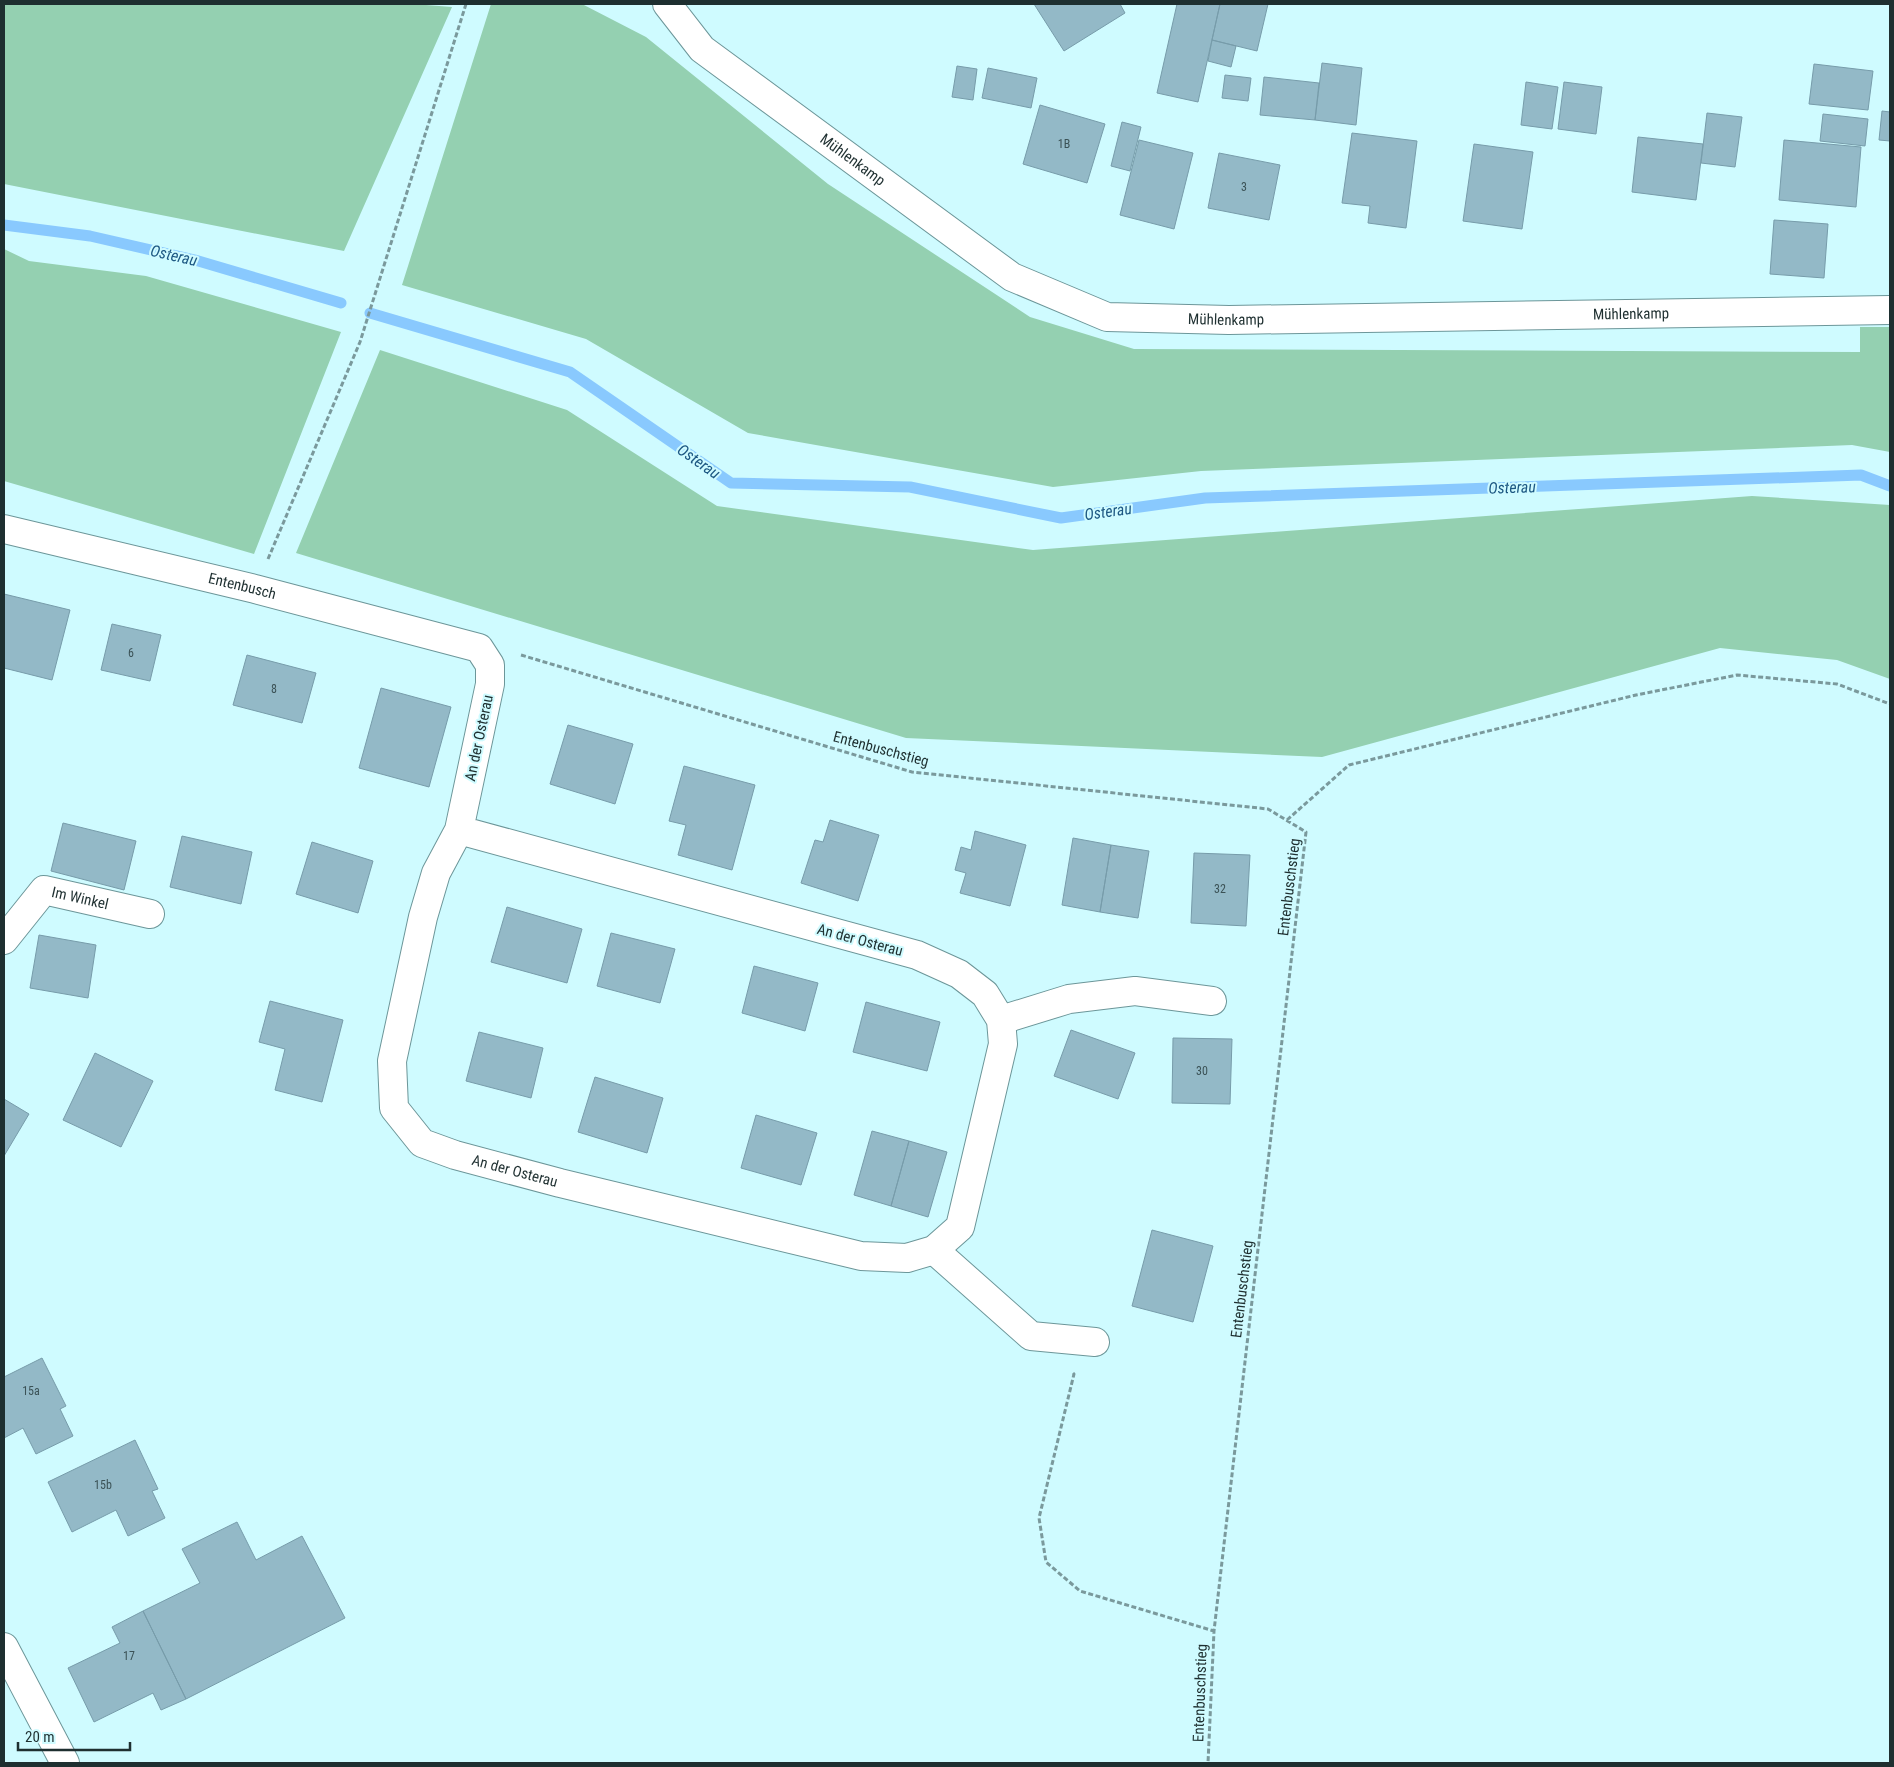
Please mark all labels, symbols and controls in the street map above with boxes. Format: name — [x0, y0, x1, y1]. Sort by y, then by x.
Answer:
street label: Mühlenkamp — [817, 130, 889, 190]
house number: 1B — [1058, 137, 1070, 151]
house number: 3 — [1241, 180, 1247, 194]
water label: Osterau — [149, 241, 200, 270]
street label: Mühlenkamp — [1593, 304, 1669, 323]
street label: Mühlenkamp — [1188, 310, 1264, 329]
water label: Osterau — [674, 440, 724, 483]
water label: Osterau — [1488, 477, 1537, 498]
water label: Osterau — [1083, 499, 1133, 524]
street label: Entenbusch — [207, 569, 278, 603]
house number: 6 — [128, 646, 134, 660]
house number: 8 — [271, 682, 277, 696]
street label: An der Osterau — [461, 693, 497, 783]
street label: Entenbuschstieg — [831, 728, 931, 770]
street label: Entenbuschstieg — [1274, 837, 1304, 937]
house number: 32 — [1214, 882, 1226, 896]
street label: Im Winkel — [50, 883, 110, 913]
street label: An der Osterau — [815, 920, 905, 960]
house number: 30 — [1196, 1064, 1208, 1078]
street label: An der Osterau — [470, 1151, 560, 1191]
street label: Entenbuschstieg — [1227, 1239, 1257, 1339]
house number: 15a — [22, 1384, 40, 1398]
house number: 15b — [94, 1478, 112, 1492]
street label: Entenbuschstieg — [1189, 1644, 1211, 1742]
house number: 17 — [123, 1649, 135, 1663]
scale bar — [18, 1720, 130, 1752]
text: 20 m — [25, 1728, 55, 1746]

